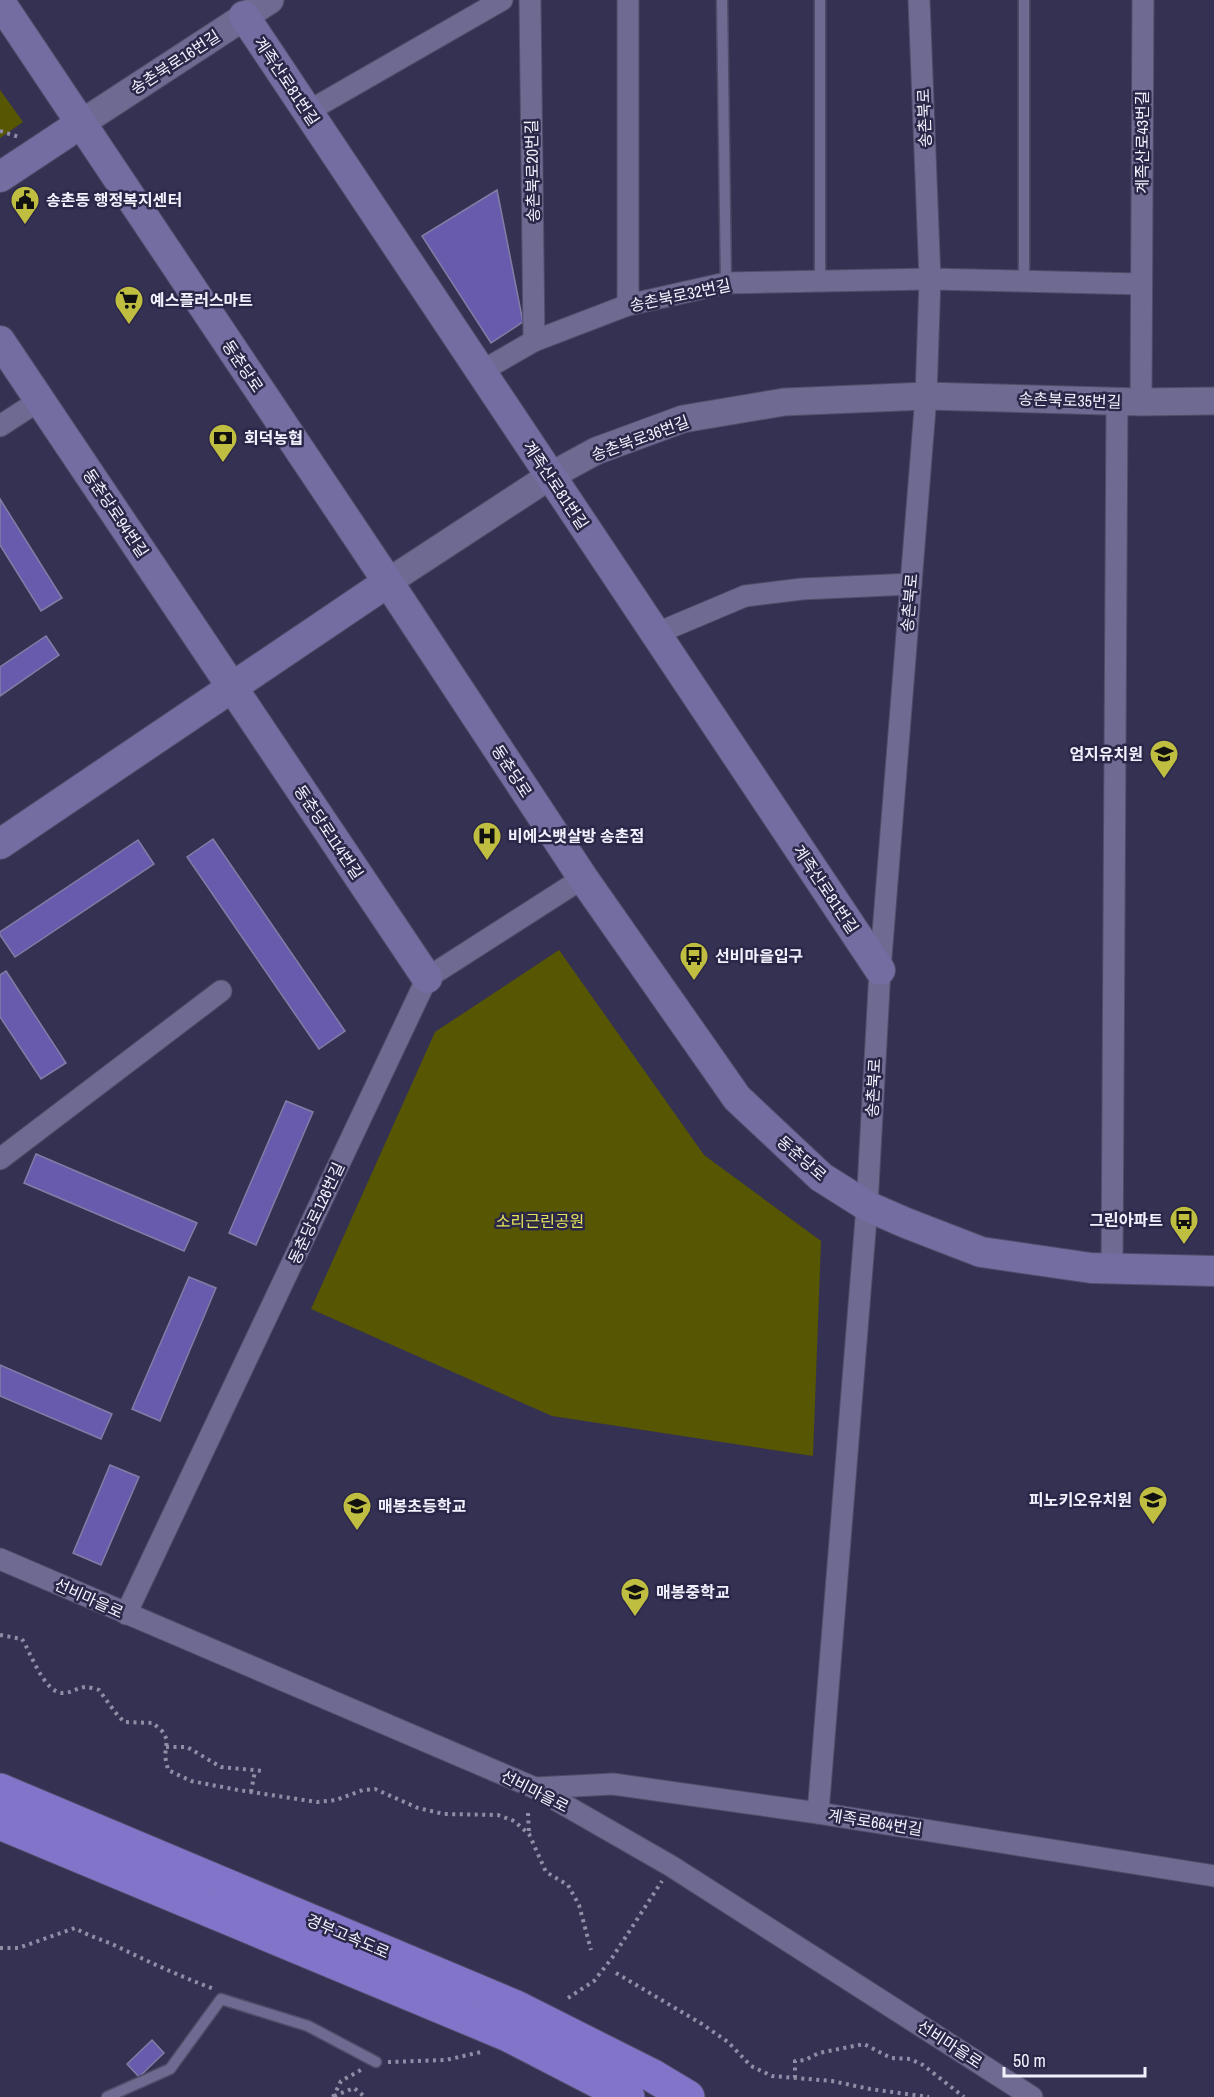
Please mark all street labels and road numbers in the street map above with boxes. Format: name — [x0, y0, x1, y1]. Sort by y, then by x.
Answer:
street label: 송촌북로16번길 — [126, 25, 224, 99]
street label: 계족산로81번길 — [249, 32, 325, 130]
street label: 송촌북로 — [912, 88, 936, 148]
street label: 계족산로43번길 — [1131, 91, 1153, 193]
street label: 송촌북로20번길 — [520, 119, 544, 223]
street label: 송촌북로32번길 — [627, 274, 733, 316]
street label: 동춘당로 — [217, 335, 269, 397]
street label: 송촌북로35번길 — [1018, 387, 1122, 413]
street label: 송촌북로36번길 — [588, 410, 692, 466]
street label: 계족산로81번길 — [518, 436, 594, 534]
street label: 동춘당로94번길 — [78, 464, 154, 562]
street label: 송촌북로 — [895, 572, 923, 633]
street label: 동춘당로 — [487, 740, 537, 802]
street label: 동춘당로114번길 — [289, 781, 369, 883]
street label: 계족산로81번길 — [788, 840, 864, 938]
street label: 송촌북로 — [860, 1058, 886, 1118]
street label: 동춘당로 — [773, 1130, 832, 1186]
street label: 동춘당로126번길 — [283, 1158, 349, 1268]
street label: 선비마을로 — [51, 1573, 127, 1623]
street label: 선비마을로 — [497, 1764, 573, 1818]
street label: 계족로664번길 — [826, 1804, 924, 1840]
street label: 경부고속도로 — [303, 1909, 393, 1963]
street label: 선비마을로 — [913, 2015, 987, 2073]

